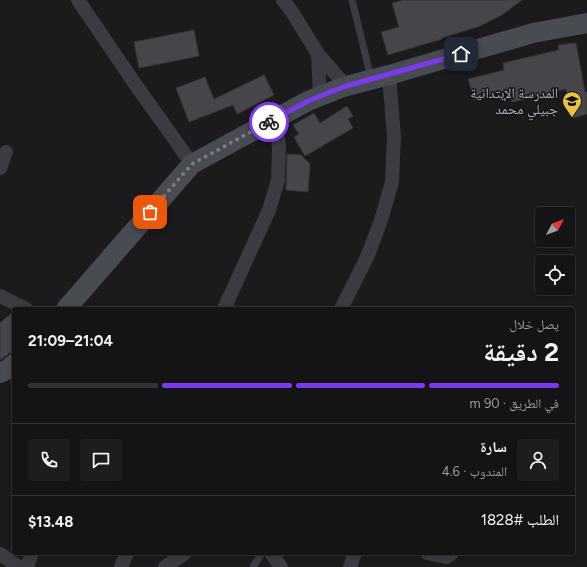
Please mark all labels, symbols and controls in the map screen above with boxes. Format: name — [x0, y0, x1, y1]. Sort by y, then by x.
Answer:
pin — [444, 37, 478, 71]
icon: home — [450, 43, 472, 65]
place label: المدرسة الإبتدائية جبيلي محمد — [470, 85, 558, 120]
school or university icon: المدرسة الإبتدائية جبيلي محمد — [561, 90, 583, 118]
courier — [249, 102, 289, 142]
icon: bike — [258, 111, 280, 133]
pin — [133, 195, 167, 229]
icon: bag — [139, 201, 161, 223]
north arrow — [535, 207, 575, 247]
map controls — [535, 207, 575, 295]
button: locate — [535, 255, 575, 295]
text: يصل خلال — [510, 317, 559, 332]
text: 21:04–21:09 — [28, 332, 113, 350]
text: 2 دقيقة — [483, 336, 559, 368]
text: في الطريق · 90 m — [470, 396, 559, 411]
text: سارة — [480, 438, 507, 456]
button: phone — [28, 439, 70, 481]
button: chat — [80, 439, 122, 481]
button: person — [517, 439, 559, 481]
text: المندوب · 4.6 — [442, 464, 507, 479]
text: الطلب #1828 — [481, 511, 559, 529]
text: $13.48 — [28, 513, 73, 531]

